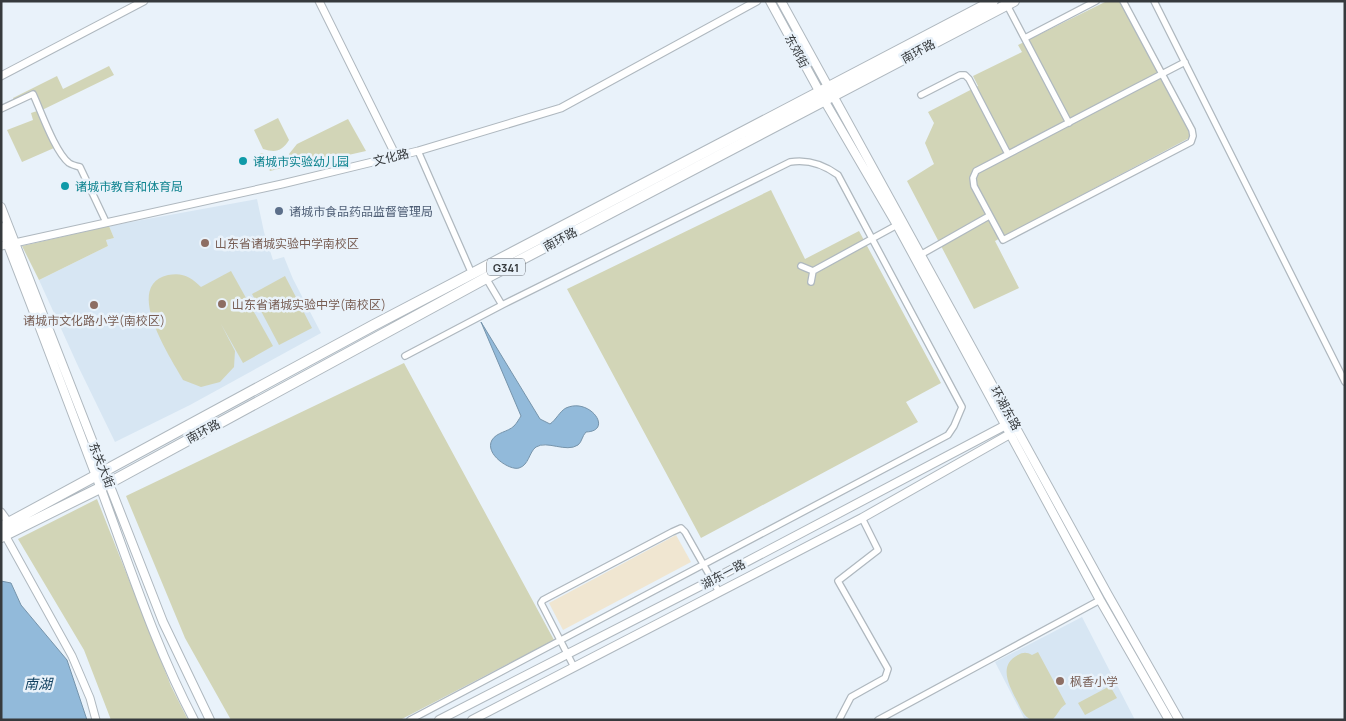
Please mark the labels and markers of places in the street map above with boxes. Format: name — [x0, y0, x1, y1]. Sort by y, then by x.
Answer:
place label: 诸城市实验幼儿园 — [253, 153, 349, 170]
marker: 诸城市实验幼儿园 — [237, 155, 249, 167]
place label: 诸城市教育和体育局 — [75, 178, 183, 195]
marker: 诸城市教育和体育局 — [59, 180, 71, 192]
place label: 诸城市食品药品监督管理局 — [289, 203, 433, 220]
marker: 诸城市食品药品监督管理局 — [273, 205, 285, 217]
place label: 山东省诸城实验中学南校区 — [215, 235, 359, 252]
marker: 山东省诸城实验中学南校区 — [199, 237, 211, 249]
place label: 山东省诸城实验中学(南校区) — [232, 296, 386, 313]
marker: 山东省诸城实验中学(南校区) — [216, 298, 228, 310]
marker: 诸城市文化路小学(南校区) — [88, 299, 100, 311]
place label: 诸城市文化路小学(南校区) — [23, 312, 165, 329]
place label: 枫香小学 — [1070, 673, 1118, 690]
marker: 枫香小学 — [1054, 675, 1066, 687]

